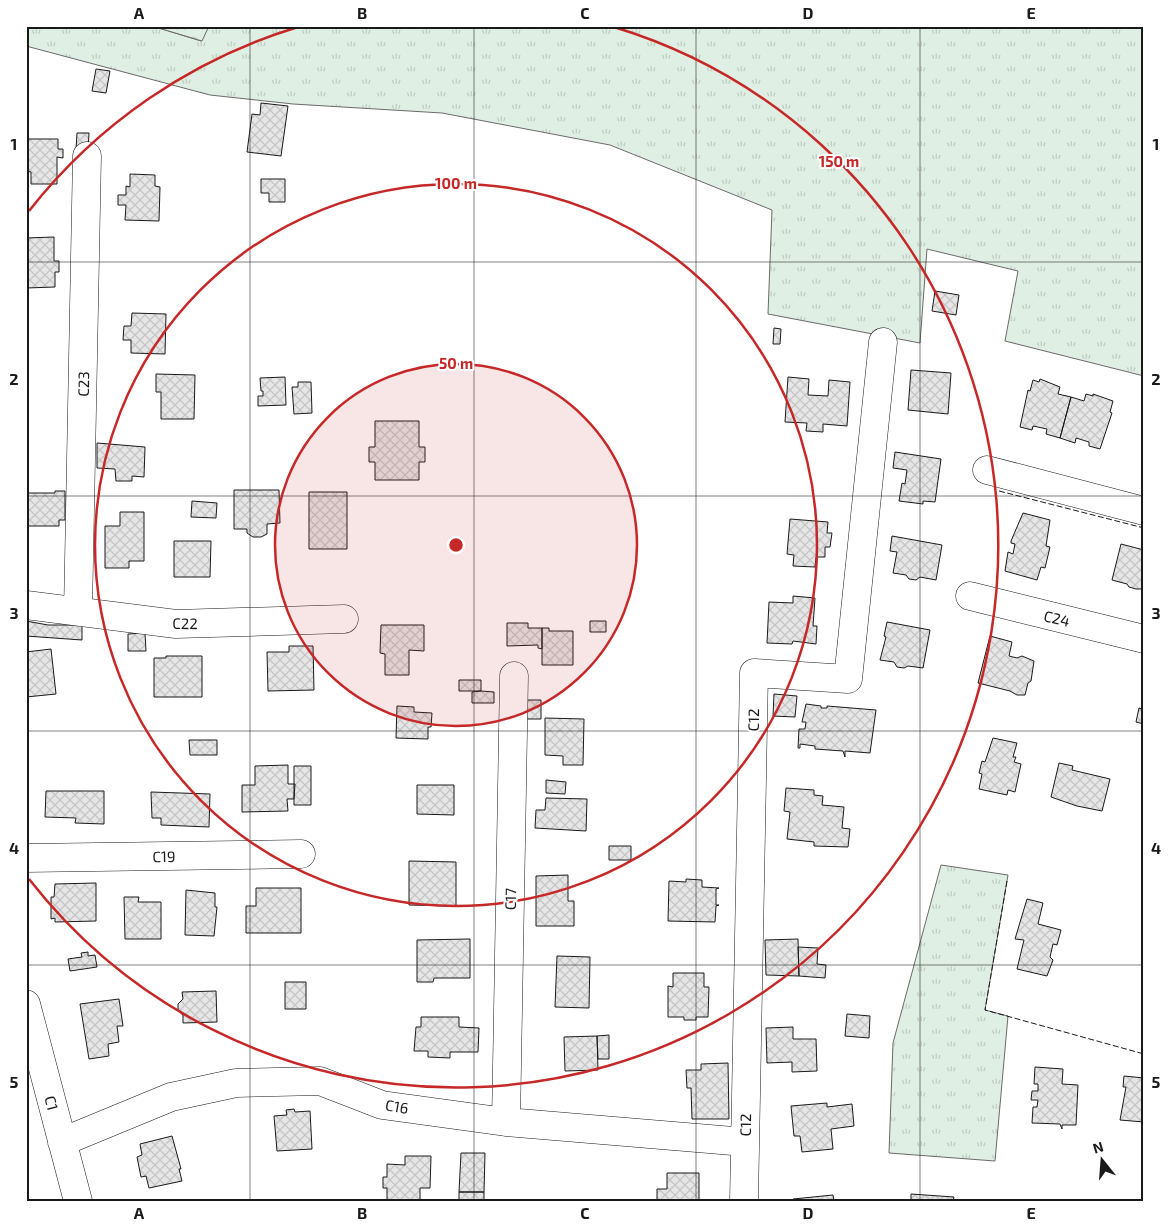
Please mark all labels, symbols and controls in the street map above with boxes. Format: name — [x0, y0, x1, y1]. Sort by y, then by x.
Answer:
text: A — [134, 3, 145, 22]
text: B — [357, 3, 367, 22]
text: C — [580, 3, 590, 22]
text: D — [803, 3, 814, 22]
text: E — [1026, 3, 1036, 22]
text: 1 — [11, 134, 17, 153]
text: 1 — [1153, 134, 1159, 153]
text: 150 m — [819, 152, 859, 170]
text: 100 m — [435, 174, 477, 192]
text: 50 m — [439, 354, 473, 372]
text: 2 — [9, 369, 19, 388]
text: 2 — [1151, 369, 1161, 388]
street label: C23 — [74, 371, 92, 397]
centre of rings — [447, 536, 465, 554]
text: 3 — [9, 603, 19, 622]
text: 3 — [1151, 603, 1161, 622]
street label: C24 — [1042, 606, 1072, 630]
street label: C22 — [172, 614, 198, 632]
street label: C12 — [744, 708, 762, 732]
text: 4 — [9, 838, 19, 857]
text: 4 — [1151, 838, 1161, 857]
street label: C19 — [152, 847, 176, 865]
street label: C17 — [501, 887, 519, 910]
text: 5 — [10, 1072, 19, 1091]
text: 5 — [1152, 1072, 1161, 1091]
street label: C1 — [41, 1094, 63, 1112]
street label: C16 — [384, 1095, 410, 1117]
street label: C12 — [736, 1113, 754, 1137]
north arrow — [1078, 1134, 1128, 1184]
text: N — [1091, 1137, 1105, 1157]
text: A — [134, 1203, 145, 1222]
text: B — [357, 1203, 367, 1222]
text: C — [580, 1203, 590, 1222]
text: D — [803, 1203, 814, 1222]
text: E — [1026, 1203, 1036, 1222]

